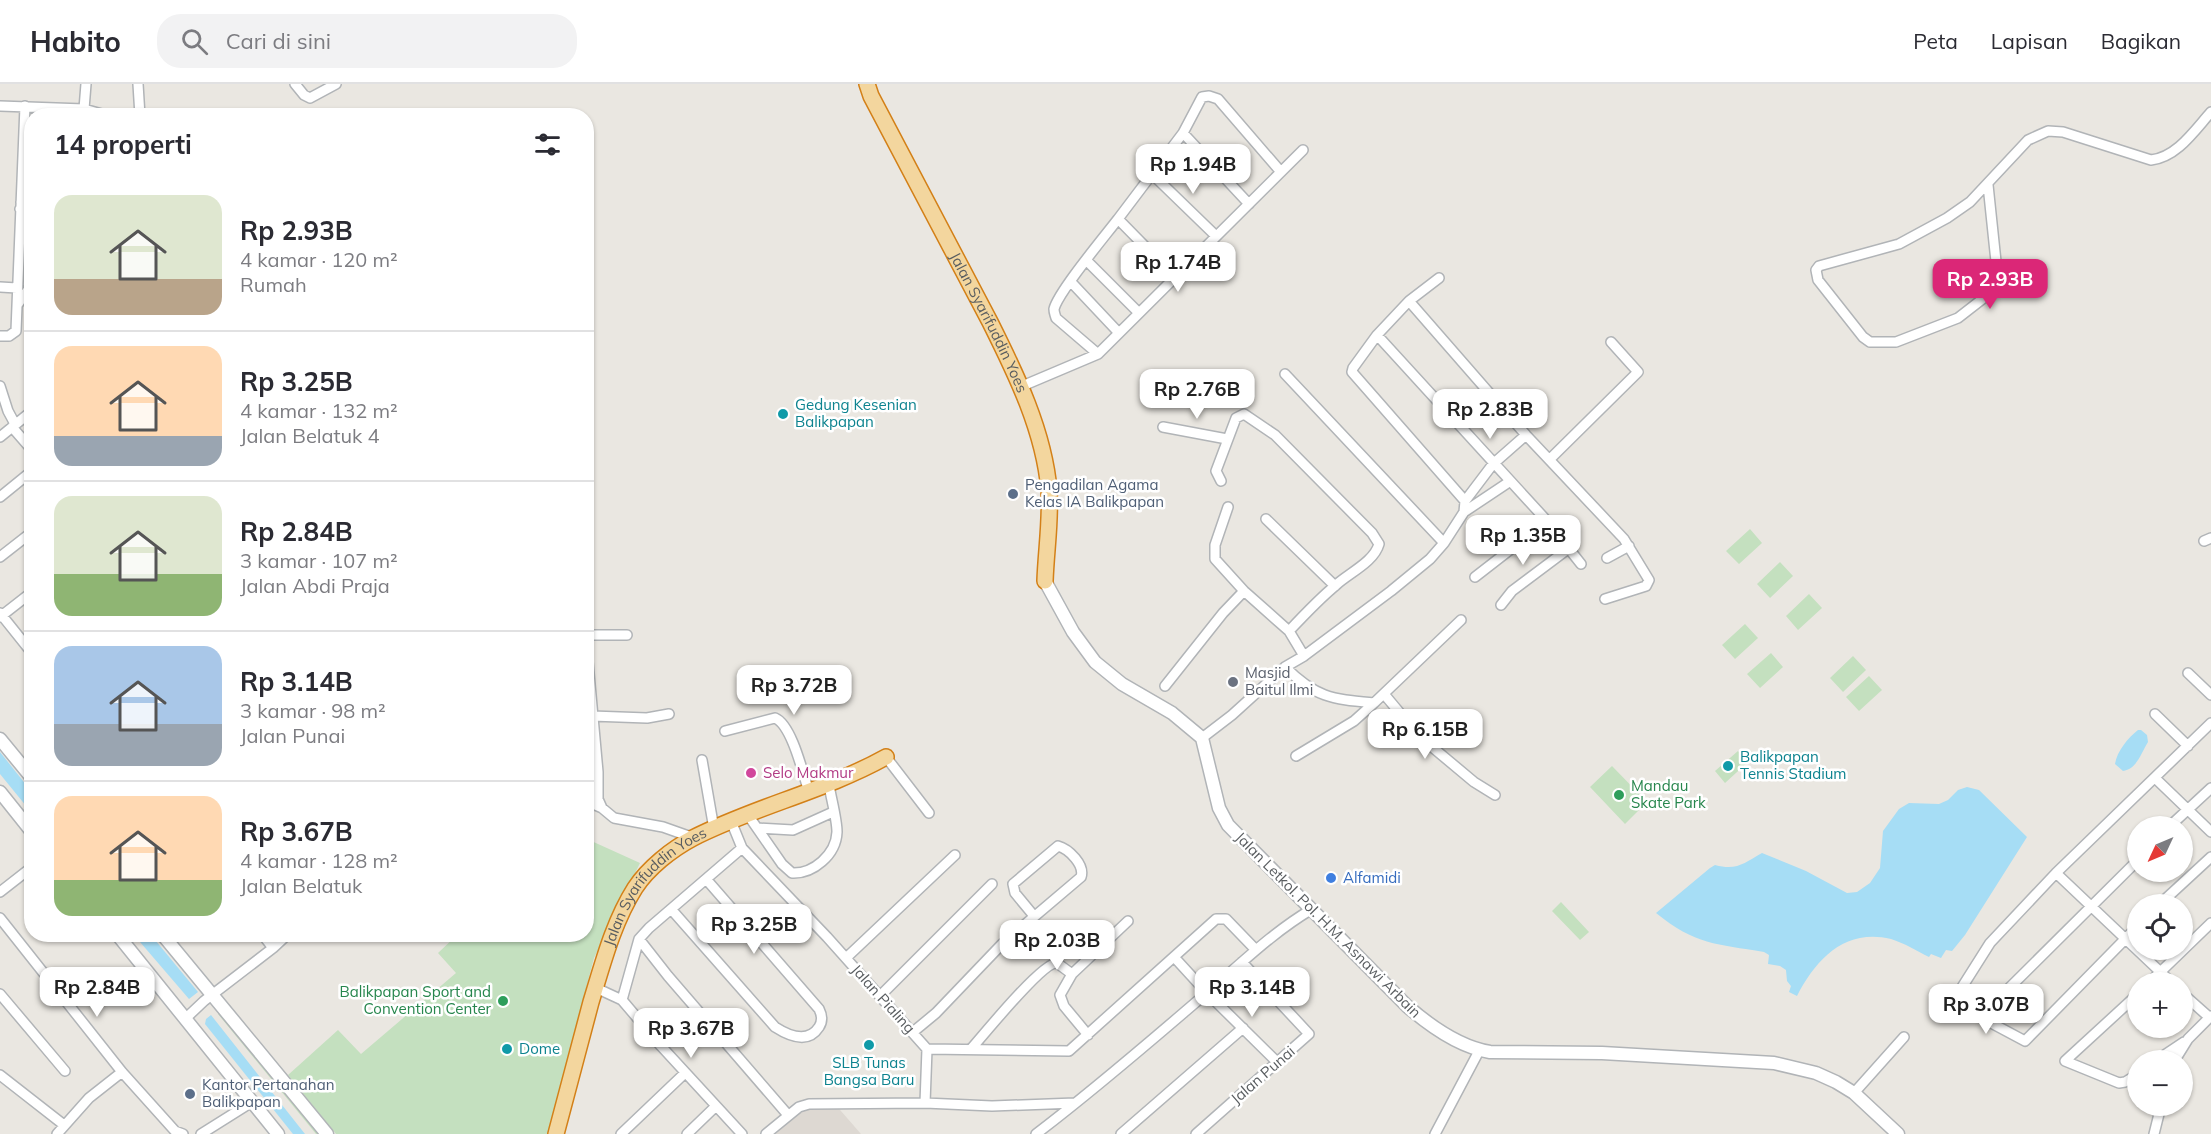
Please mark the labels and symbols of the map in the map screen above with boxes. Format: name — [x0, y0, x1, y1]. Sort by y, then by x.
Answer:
pin: Rp 1.94B — [1131, 144, 1255, 195]
pin: Rp 1.74B — [1116, 242, 1240, 293]
street label: Jalan Syarifuddin Yoes — [946, 249, 1032, 395]
pin: Rp 2.93B — [1928, 259, 2052, 310]
pin: Rp 2.76B — [1135, 369, 1259, 420]
pin: Rp 2.83B — [1428, 389, 1552, 440]
place label: Gedung Kesenian Balikpapan — [795, 395, 917, 431]
marker: Gedung Kesenian Balikpapan — [776, 407, 790, 421]
place label: Pengadilan Agama Kelas IA Balikpapan — [1025, 475, 1164, 511]
marker: Pengadilan Agama Kelas IA Balikpapan — [1006, 487, 1020, 501]
pin: Rp 1.35B — [1461, 515, 1585, 566]
place label: Masjid Baitul Ilmi — [1245, 663, 1313, 699]
pin: Rp 3.72B — [732, 665, 856, 716]
marker: Masjid Baitul Ilmi — [1226, 675, 1240, 689]
pin: Rp 6.15B — [1363, 709, 1487, 760]
place label: Balikpapan Tennis Stadium — [1740, 747, 1847, 783]
marker: Balikpapan Tennis Stadium — [1721, 759, 1735, 773]
place label: Selo Makmur — [763, 763, 854, 782]
marker: Selo Makmur — [744, 766, 758, 780]
place label: Mandau Skate Park — [1631, 776, 1706, 812]
marker: Mandau Skate Park — [1612, 788, 1626, 802]
north arrow — [2127, 816, 2193, 882]
street label: Jalan Syarifuddin Yoes — [599, 823, 709, 949]
street label: Jalan Letkol. Pol. H.M. Asnawi Arbain — [1231, 828, 1425, 1022]
place label: Alfamidi — [1343, 868, 1401, 887]
marker: Alfamidi — [1324, 871, 1338, 885]
pin: Rp 3.25B — [692, 904, 816, 955]
pin: Rp 2.03B — [995, 920, 1119, 971]
street label: Jalan Pialing — [847, 960, 919, 1037]
pin: Rp 2.84B — [35, 967, 159, 1018]
pin: Rp 3.14B — [1190, 967, 1314, 1018]
place label: Balikpapan Sport and Convention Center — [340, 982, 492, 1018]
pin: Rp 3.07B — [1924, 984, 2048, 1035]
marker: Balikpapan Sport and Convention Center — [496, 994, 510, 1008]
pin: Rp 3.67B — [629, 1008, 753, 1059]
marker: SLB Tunas Bangsa Baru — [862, 1038, 876, 1052]
place label: Dome — [519, 1039, 560, 1058]
marker: Dome — [500, 1042, 514, 1056]
street label: Jalan Punai — [1227, 1042, 1299, 1108]
place label: SLB Tunas Bangsa Baru — [824, 1053, 914, 1089]
place label: Kantor Pertanahan Balikpapan — [202, 1075, 334, 1111]
marker: Kantor Pertanahan Balikpapan — [183, 1087, 197, 1101]

